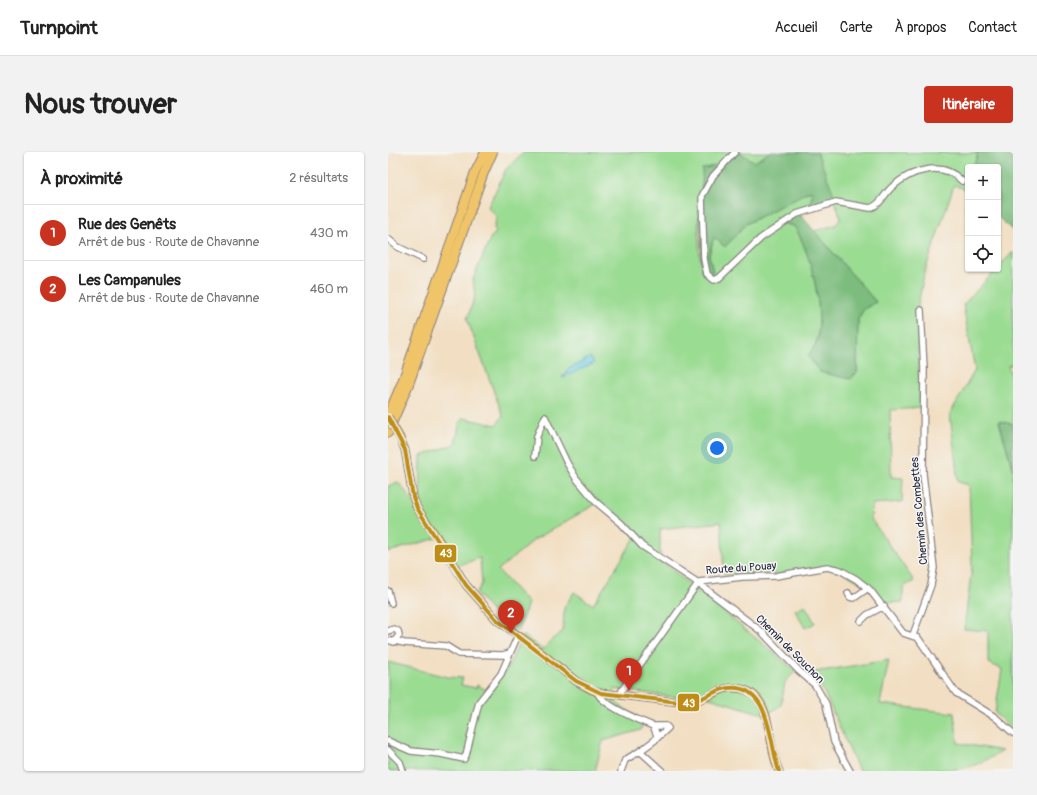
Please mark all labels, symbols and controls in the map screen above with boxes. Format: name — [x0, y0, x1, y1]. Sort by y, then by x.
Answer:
text: Turnpoint — [20, 16, 98, 40]
text: Accueil — [775, 19, 818, 36]
text: Carte — [840, 19, 872, 36]
text: À propos — [894, 19, 946, 36]
text: Contact — [968, 19, 1017, 36]
button: Itinéraire — [924, 86, 1013, 123]
text: Nous trouver — [24, 87, 177, 122]
map controls — [965, 164, 1001, 272]
button: + — [965, 164, 1001, 200]
text: À proximité — [40, 168, 123, 189]
text: 2 résultats — [289, 170, 348, 186]
button: − — [965, 200, 1001, 236]
text: Rue des Genêts — [78, 215, 176, 234]
text: 1 — [50, 225, 56, 241]
text: 430 m — [310, 225, 348, 241]
text: Arrêt de bus · Route de Chavanne — [78, 234, 259, 250]
button: locate — [965, 236, 1001, 272]
text: Les Campanules — [78, 271, 181, 290]
text: 2 — [49, 281, 57, 297]
text: 460 m — [310, 281, 348, 297]
text: Arrêt de bus · Route de Chavanne — [78, 290, 259, 306]
your location — [707, 438, 727, 458]
street label: Chemin des Combettes — [908, 457, 930, 565]
line badge: 43 — [434, 544, 457, 563]
text: 43 — [439, 547, 452, 560]
street label: Route du Pouay — [705, 559, 777, 577]
pin: 2 — [498, 600, 524, 633]
street label: Chemin de Souchon — [753, 612, 827, 686]
pin: 1 — [616, 658, 642, 691]
line badge: 43 — [677, 693, 700, 712]
text: 43 — [682, 697, 695, 710]

